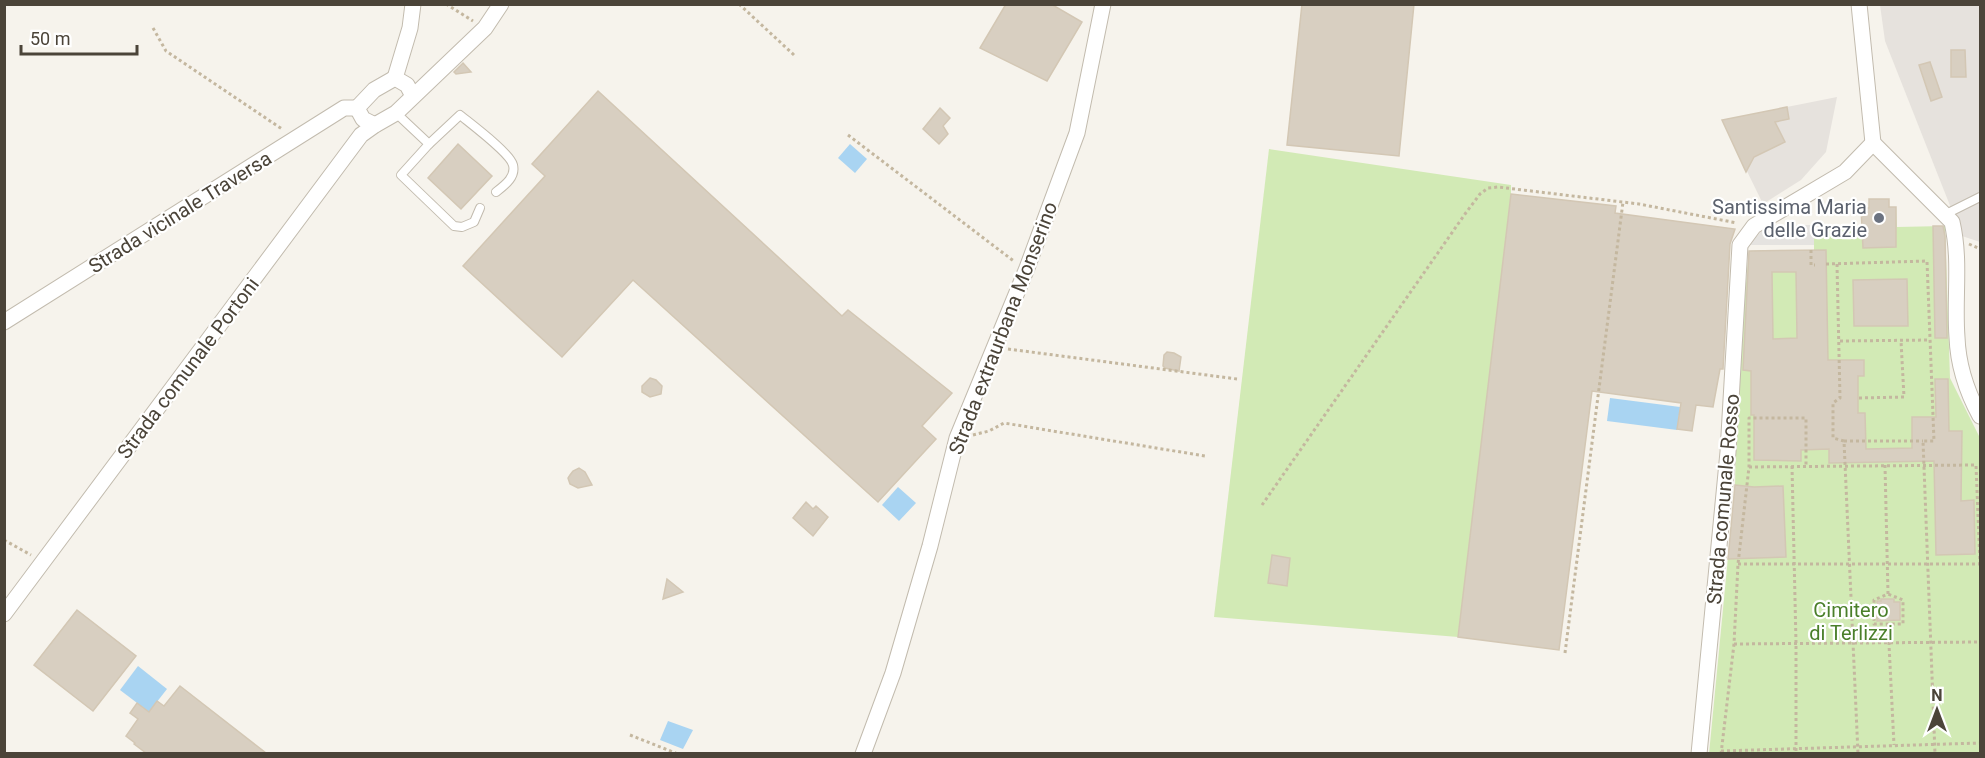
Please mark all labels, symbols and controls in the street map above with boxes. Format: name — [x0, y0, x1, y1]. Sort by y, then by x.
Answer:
scale bar — [21, 18, 136, 56]
text: 50 m — [30, 28, 70, 49]
street label: Strada vicinale Traversa — [84, 146, 276, 278]
place label: Santissima Maria delle Grazie — [1712, 195, 1867, 242]
street label: Strada extraurbana Monserino — [944, 198, 1062, 458]
marker: Santissima Maria delle Grazie — [1872, 211, 1886, 225]
street label: Strada comunale Portoni — [112, 273, 264, 463]
street label: Strada comunale Rosso — [1702, 393, 1744, 605]
park label: Cimitero di Terlizzi — [1809, 598, 1893, 645]
north arrow — [1907, 680, 1967, 740]
text: N — [1931, 686, 1943, 705]

